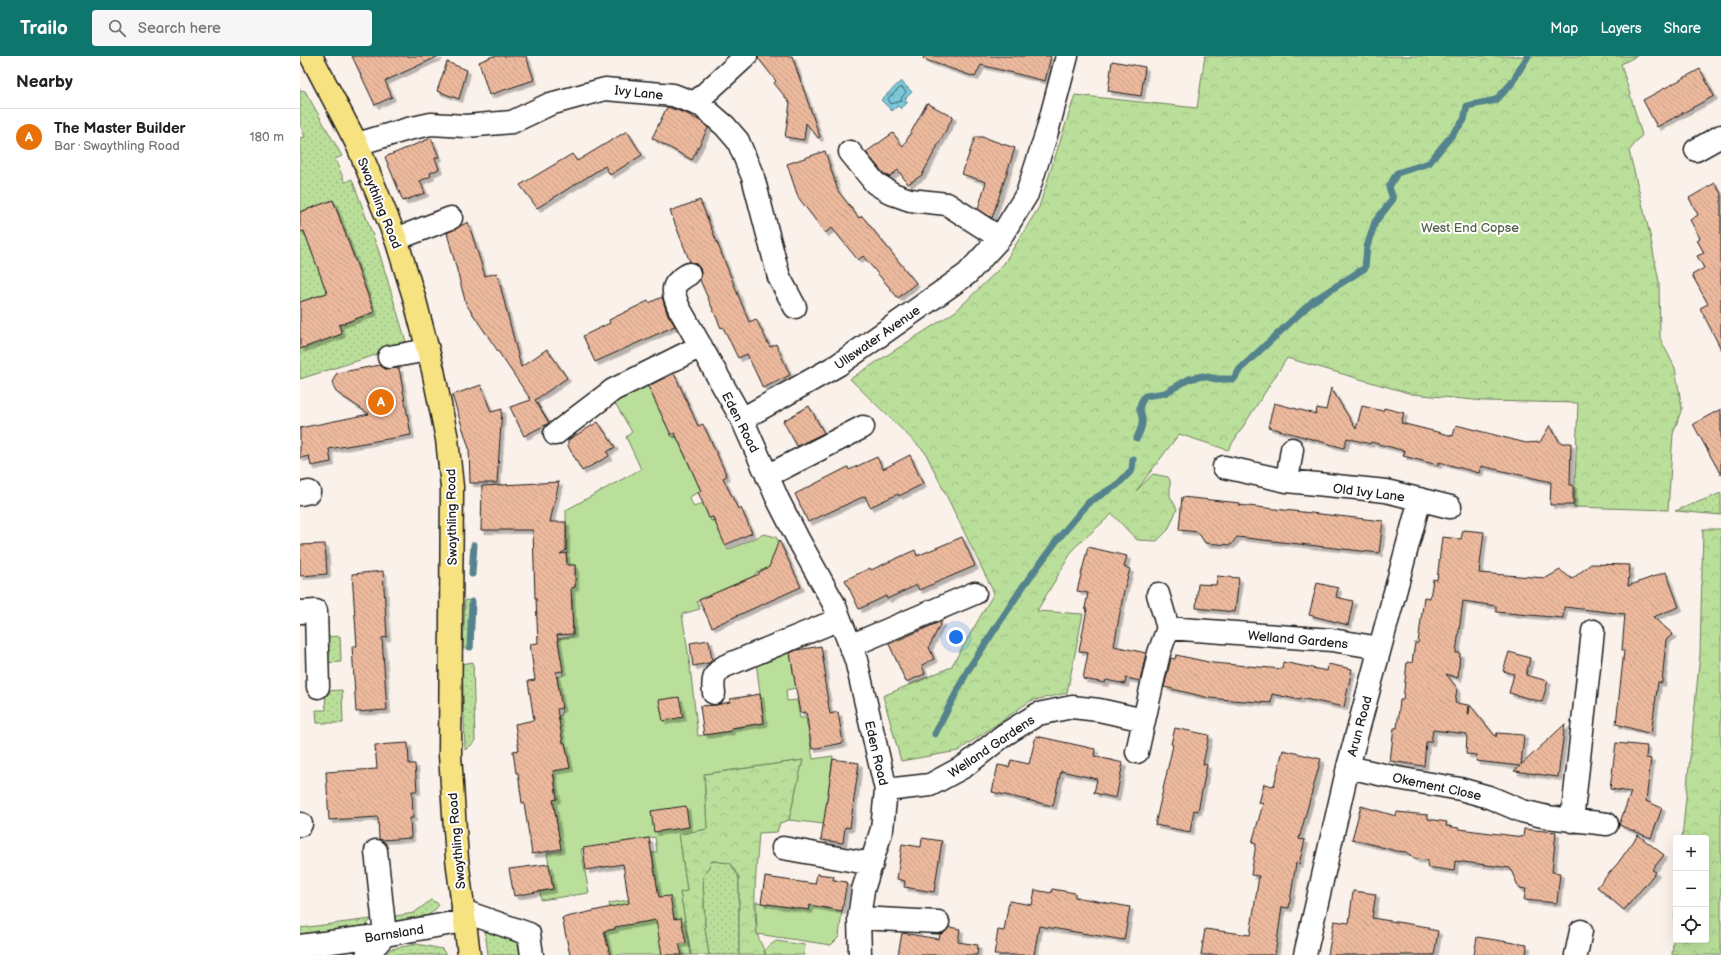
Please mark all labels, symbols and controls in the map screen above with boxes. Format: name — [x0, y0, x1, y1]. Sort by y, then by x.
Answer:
search box — [92, 10, 372, 46]
text: Trailo — [20, 17, 68, 40]
icon: search — [106, 17, 128, 39]
text: Search here — [138, 19, 221, 38]
text: Map — [1550, 20, 1578, 37]
text: Layers — [1600, 20, 1642, 37]
text: Share — [1664, 20, 1701, 37]
text: Nearby — [16, 72, 73, 92]
street label: Ivy Lane — [614, 82, 664, 104]
text: The Master Builder — [54, 119, 186, 138]
text: A — [25, 129, 33, 145]
text: 180 m — [249, 129, 284, 145]
text: Bar · Swaythling Road — [54, 138, 180, 154]
street label: Swaythling Road — [354, 156, 405, 251]
park label: West End Copse — [1421, 220, 1519, 236]
street label: Ullswater Avenue — [832, 302, 924, 373]
pin: A — [368, 387, 394, 417]
street label: Eden Road — [718, 389, 762, 455]
street label: Swaythling Road — [443, 469, 461, 565]
street label: Old Ivy Lane — [1332, 481, 1406, 505]
your location — [946, 627, 966, 647]
street label: Welland Gardens — [1247, 628, 1349, 652]
street label: Arun Road — [1344, 694, 1376, 758]
street label: Welland Gardens — [945, 712, 1038, 782]
street label: Eden Road — [861, 719, 891, 787]
street label: Okement Close — [1391, 770, 1483, 804]
street label: Swaythling Road — [445, 792, 469, 890]
map controls — [1673, 835, 1709, 943]
button: + — [1673, 835, 1709, 871]
button: − — [1673, 871, 1709, 907]
button: locate — [1673, 907, 1709, 943]
street label: Barnsland — [363, 921, 425, 947]

